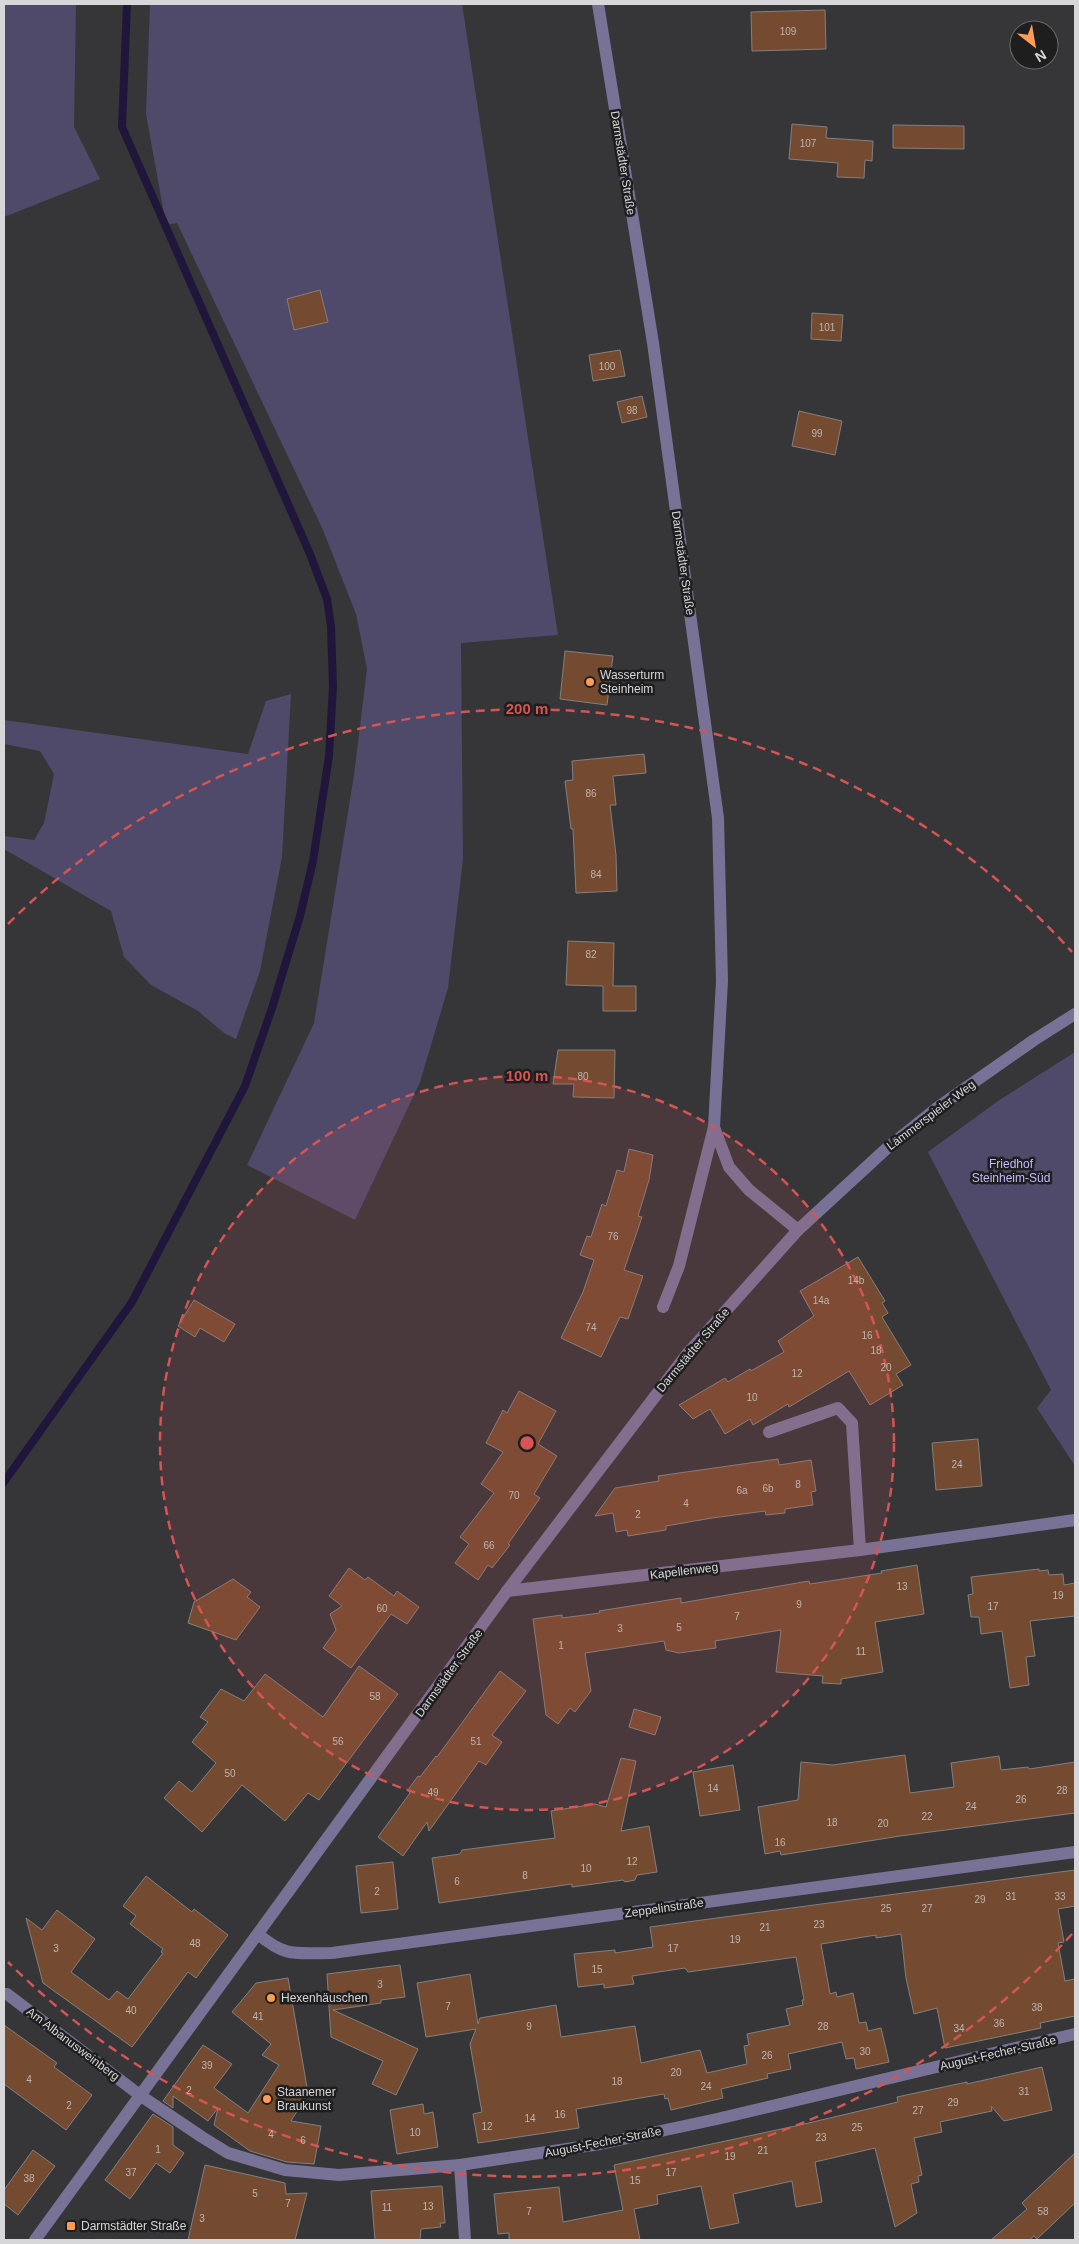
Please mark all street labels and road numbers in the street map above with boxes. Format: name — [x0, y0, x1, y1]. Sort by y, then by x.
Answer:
street label: Darmstädter Straße — [608, 110, 638, 216]
street label: Darmstädter Straße — [669, 510, 697, 616]
street label: Lämmerspieler Weg — [884, 1077, 978, 1153]
street label: Darmstädter Straße — [654, 1305, 732, 1395]
street label: Kapellenweg — [649, 1560, 719, 1582]
street label: Darmstädter Straße — [412, 1626, 486, 1720]
street label: Zeppelinstraße — [623, 1895, 705, 1921]
street label: Am Albanusweinberg — [24, 2004, 122, 2084]
street label: August-Fecher-Straße — [939, 2033, 1058, 2073]
street label: August-Fecher-Straße — [543, 2124, 663, 2160]

